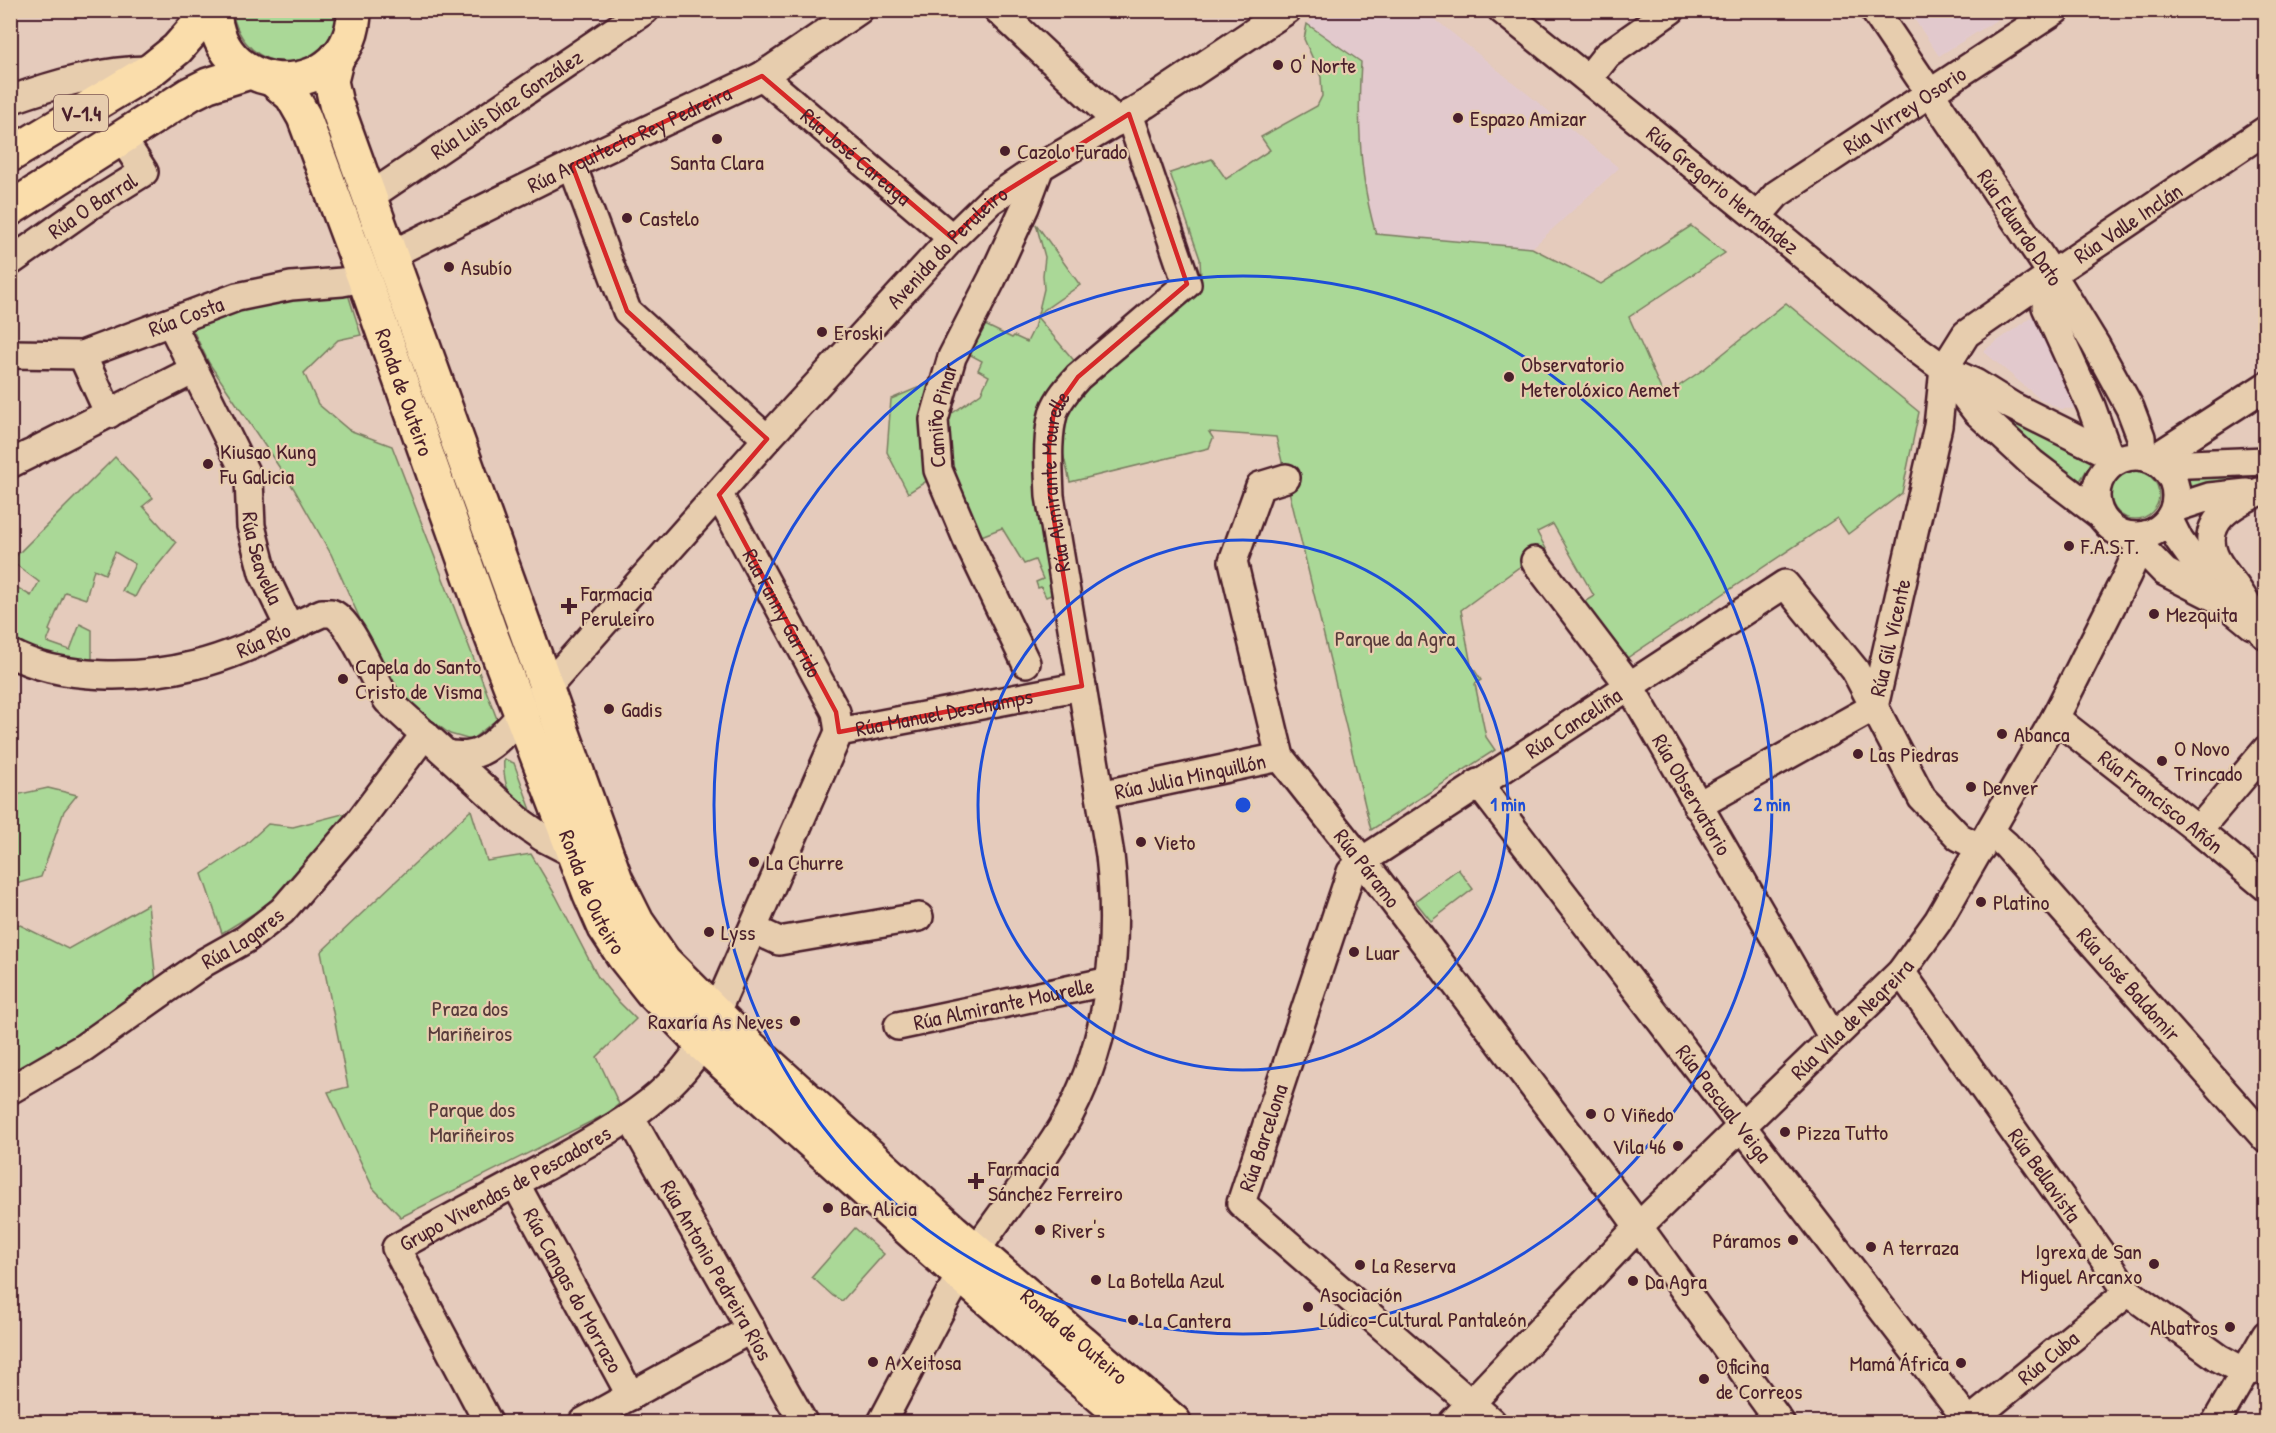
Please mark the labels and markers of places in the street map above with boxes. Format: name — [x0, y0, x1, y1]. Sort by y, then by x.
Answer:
place label: O' Norte — [1290, 50, 1357, 80]
marker: O' Norte — [1271, 58, 1285, 72]
place label: Espazo Amizar — [1470, 103, 1587, 133]
marker: Espazo Amizar — [1451, 111, 1465, 125]
marker: Santa Clara — [710, 132, 724, 146]
place label: Cazolo Furado — [1017, 136, 1127, 166]
marker: Cazolo Furado — [998, 144, 1012, 158]
place label: Santa Clara — [670, 147, 764, 177]
place label: Castelo — [639, 203, 699, 233]
marker: Castelo — [620, 211, 634, 225]
place label: Asubío — [461, 252, 512, 282]
marker: Asubío — [442, 260, 456, 274]
place label: Eroski — [834, 317, 884, 347]
marker: Eroski — [815, 325, 829, 339]
place label: Observatorio Meterolóxico Aemet — [1521, 349, 1680, 404]
marker: Observatorio Meterolóxico Aemet — [1502, 370, 1516, 384]
place label: Kiusao Kung Fu Galicia — [219, 436, 316, 491]
marker: Kiusao Kung Fu Galicia — [201, 457, 215, 471]
place label: F.A.S.T. — [2080, 531, 2139, 561]
marker: F.A.S.T. — [2062, 539, 2076, 553]
place label: Farmacia Peruleiro — [580, 578, 655, 633]
marker: Farmacia Peruleiro — [562, 599, 576, 613]
place label: Mezquita — [2166, 599, 2238, 629]
marker: Mezquita — [2147, 607, 2161, 621]
place label: Capela do Santo Cristo de Visma — [355, 651, 483, 706]
marker: Capela do Santo Cristo de Visma — [336, 672, 350, 686]
place label: Gadis — [621, 694, 662, 724]
marker: Gadis — [602, 702, 616, 716]
place label: Abanca — [2014, 719, 2070, 749]
marker: Abanca — [1995, 727, 2009, 741]
place label: O Novo Trincado — [2174, 733, 2242, 788]
place label: Las Piedras — [1870, 739, 1959, 769]
marker: Las Piedras — [1851, 747, 1865, 761]
marker: O Novo Trincado — [2155, 754, 2169, 768]
place label: Denver — [1983, 772, 2039, 802]
marker: Denver — [1964, 780, 1978, 794]
centre of rings — [1233, 795, 1253, 815]
place label: Vieto — [1153, 827, 1196, 857]
marker: Vieto — [1134, 835, 1148, 849]
place label: La Churre — [766, 847, 844, 877]
marker: La Churre — [747, 855, 761, 869]
place label: Platino — [1993, 887, 2049, 917]
marker: Platino — [1974, 895, 1988, 909]
place label: Lyss — [721, 917, 755, 947]
marker: Lyss — [702, 925, 716, 939]
place label: Luar — [1366, 937, 1401, 967]
marker: Luar — [1347, 945, 1361, 959]
place label: Raxaría As Neves — [648, 1006, 783, 1036]
marker: Raxaría As Neves — [788, 1014, 802, 1028]
place label: O Viñedo — [1603, 1099, 1674, 1129]
marker: O Viñedo — [1584, 1107, 1598, 1121]
place label: Pizza Tutto — [1797, 1117, 1888, 1147]
marker: Pizza Tutto — [1778, 1125, 1792, 1139]
place label: Vila 46 — [1612, 1131, 1666, 1161]
marker: Vila 46 — [1671, 1139, 1685, 1153]
place label: Farmacia Sánchez Ferreiro — [987, 1153, 1123, 1208]
marker: Farmacia Sánchez Ferreiro — [969, 1174, 983, 1188]
place label: Bar Alicia — [840, 1193, 917, 1223]
marker: Bar Alicia — [821, 1201, 835, 1215]
place label: River's — [1052, 1215, 1105, 1245]
marker: River's — [1033, 1223, 1047, 1237]
place label: Páramos — [1712, 1225, 1781, 1255]
place label: A terraza — [1883, 1232, 1959, 1262]
marker: Páramos — [1786, 1233, 1800, 1247]
place label: Igrexa de San Miguel Arcanxo — [2021, 1236, 2142, 1291]
marker: A terraza — [1864, 1240, 1878, 1254]
place label: La Reserva — [1372, 1250, 1456, 1280]
marker: Igrexa de San Miguel Arcanxo — [2147, 1257, 2161, 1271]
marker: La Reserva — [1353, 1258, 1367, 1272]
place label: La Botella Azul — [1108, 1265, 1224, 1295]
place label: Da Agra — [1645, 1266, 1707, 1296]
marker: La Botella Azul — [1089, 1273, 1103, 1287]
marker: Da Agra — [1626, 1274, 1640, 1288]
place label: Asociación Lúdico-Cultural Pantaleón — [1320, 1279, 1527, 1334]
marker: Asociación Lúdico-Cultural Pantaleón — [1301, 1300, 1315, 1314]
place label: La Cantera — [1145, 1305, 1231, 1335]
place label: Albatros — [2150, 1312, 2218, 1342]
marker: La Cantera — [1126, 1313, 1140, 1327]
marker: Albatros — [2223, 1320, 2237, 1334]
place label: A Xeitosa — [885, 1347, 962, 1377]
place label: Mamá África — [1849, 1348, 1949, 1378]
place label: Oficina de Correos — [1716, 1351, 1802, 1406]
marker: A Xeitosa — [866, 1355, 880, 1369]
marker: Mamá África — [1954, 1356, 1968, 1370]
marker: Oficina de Correos — [1697, 1372, 1711, 1386]

